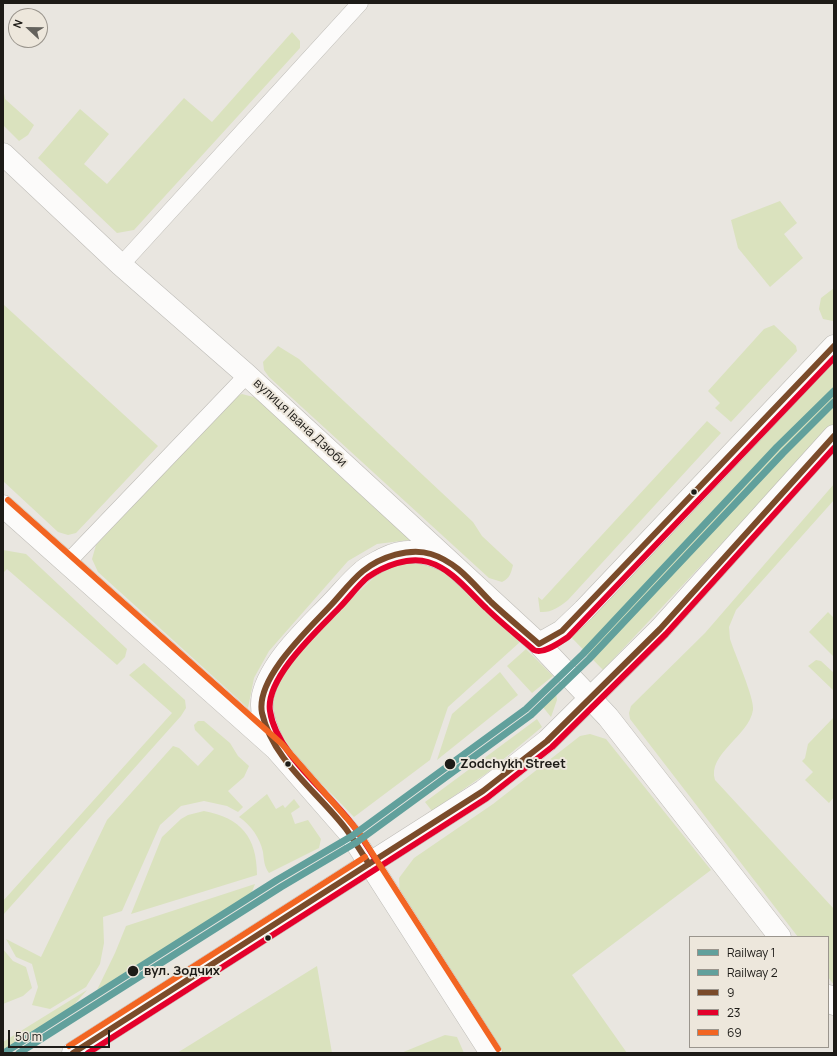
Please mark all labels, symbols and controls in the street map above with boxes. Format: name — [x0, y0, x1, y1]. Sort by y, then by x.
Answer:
north arrow — [8, 8, 48, 48]
text: N — [9, 17, 26, 30]
street label: вулиця Івана Дзюби — [250, 376, 350, 470]
unlabelled marker — [689, 487, 699, 497]
place label: Zodchykh Street — [460, 756, 566, 772]
marker: Zodchykh Street — [443, 757, 457, 771]
unlabelled marker — [283, 759, 293, 769]
unlabelled marker — [263, 933, 273, 943]
legend — [689, 936, 829, 1048]
text: Railway 1 — [727, 944, 775, 961]
place label: вул. Зодчих — [144, 963, 220, 979]
marker: вул. Зодчих — [126, 964, 140, 978]
text: Railway 2 — [727, 964, 778, 981]
text: 9 — [727, 984, 734, 1001]
text: 23 — [727, 1004, 740, 1021]
scale bar — [10, 1022, 112, 1048]
text: 69 — [727, 1024, 742, 1041]
text: 50 m — [15, 1028, 42, 1045]

